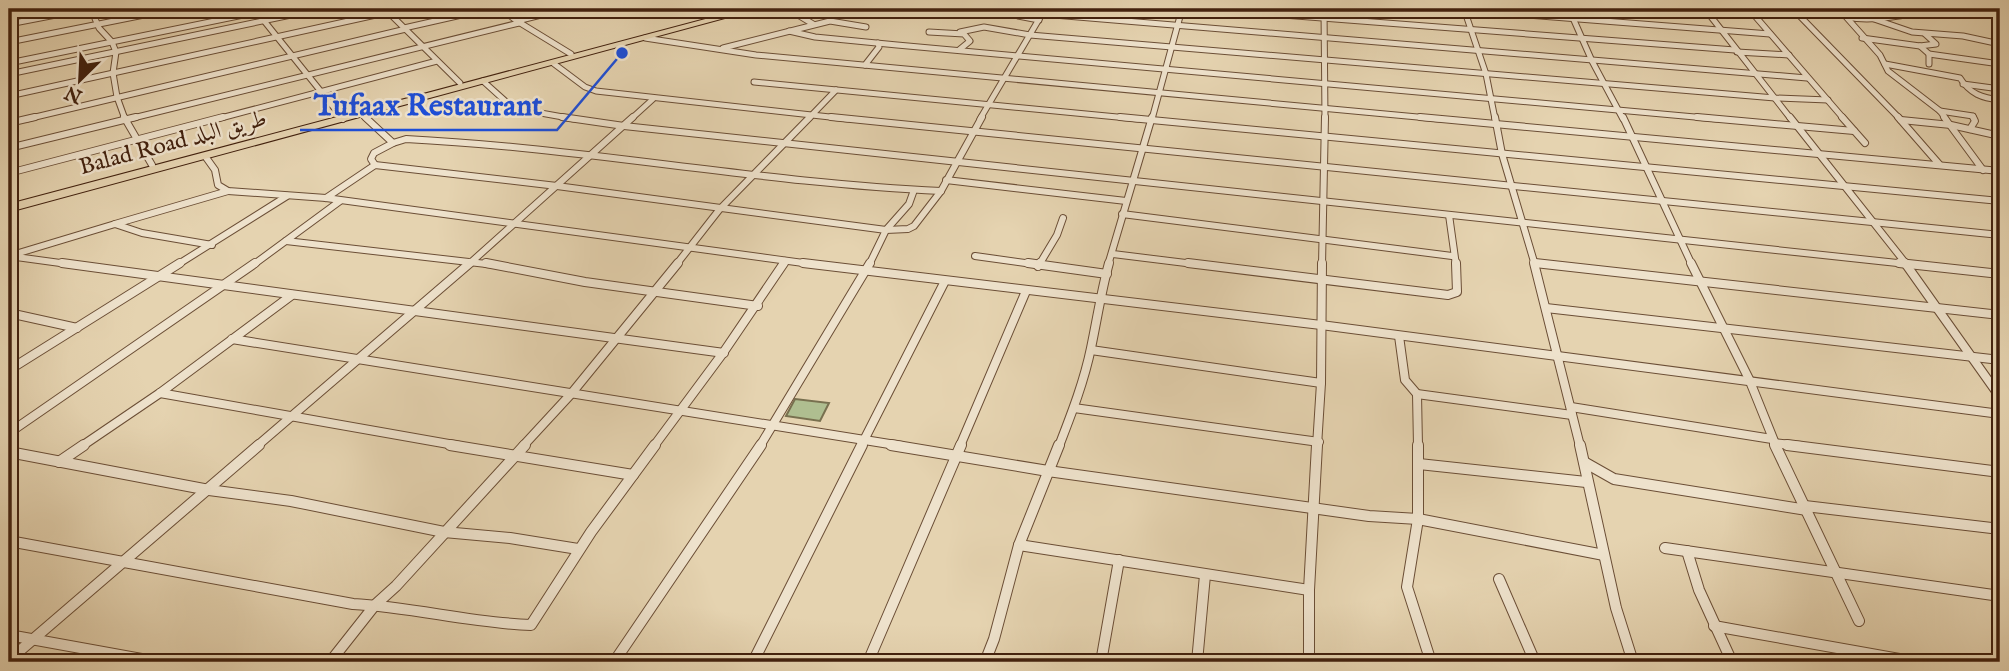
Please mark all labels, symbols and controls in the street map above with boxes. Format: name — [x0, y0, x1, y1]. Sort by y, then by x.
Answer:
north arrow — [46, 46, 116, 116]
text: N — [61, 79, 87, 108]
callout: Tufaax Restaurant — [300, 79, 557, 130]
text: Tufaax Restaurant — [313, 88, 543, 126]
street label: Balad Road طريق البلد — [76, 104, 270, 182]

